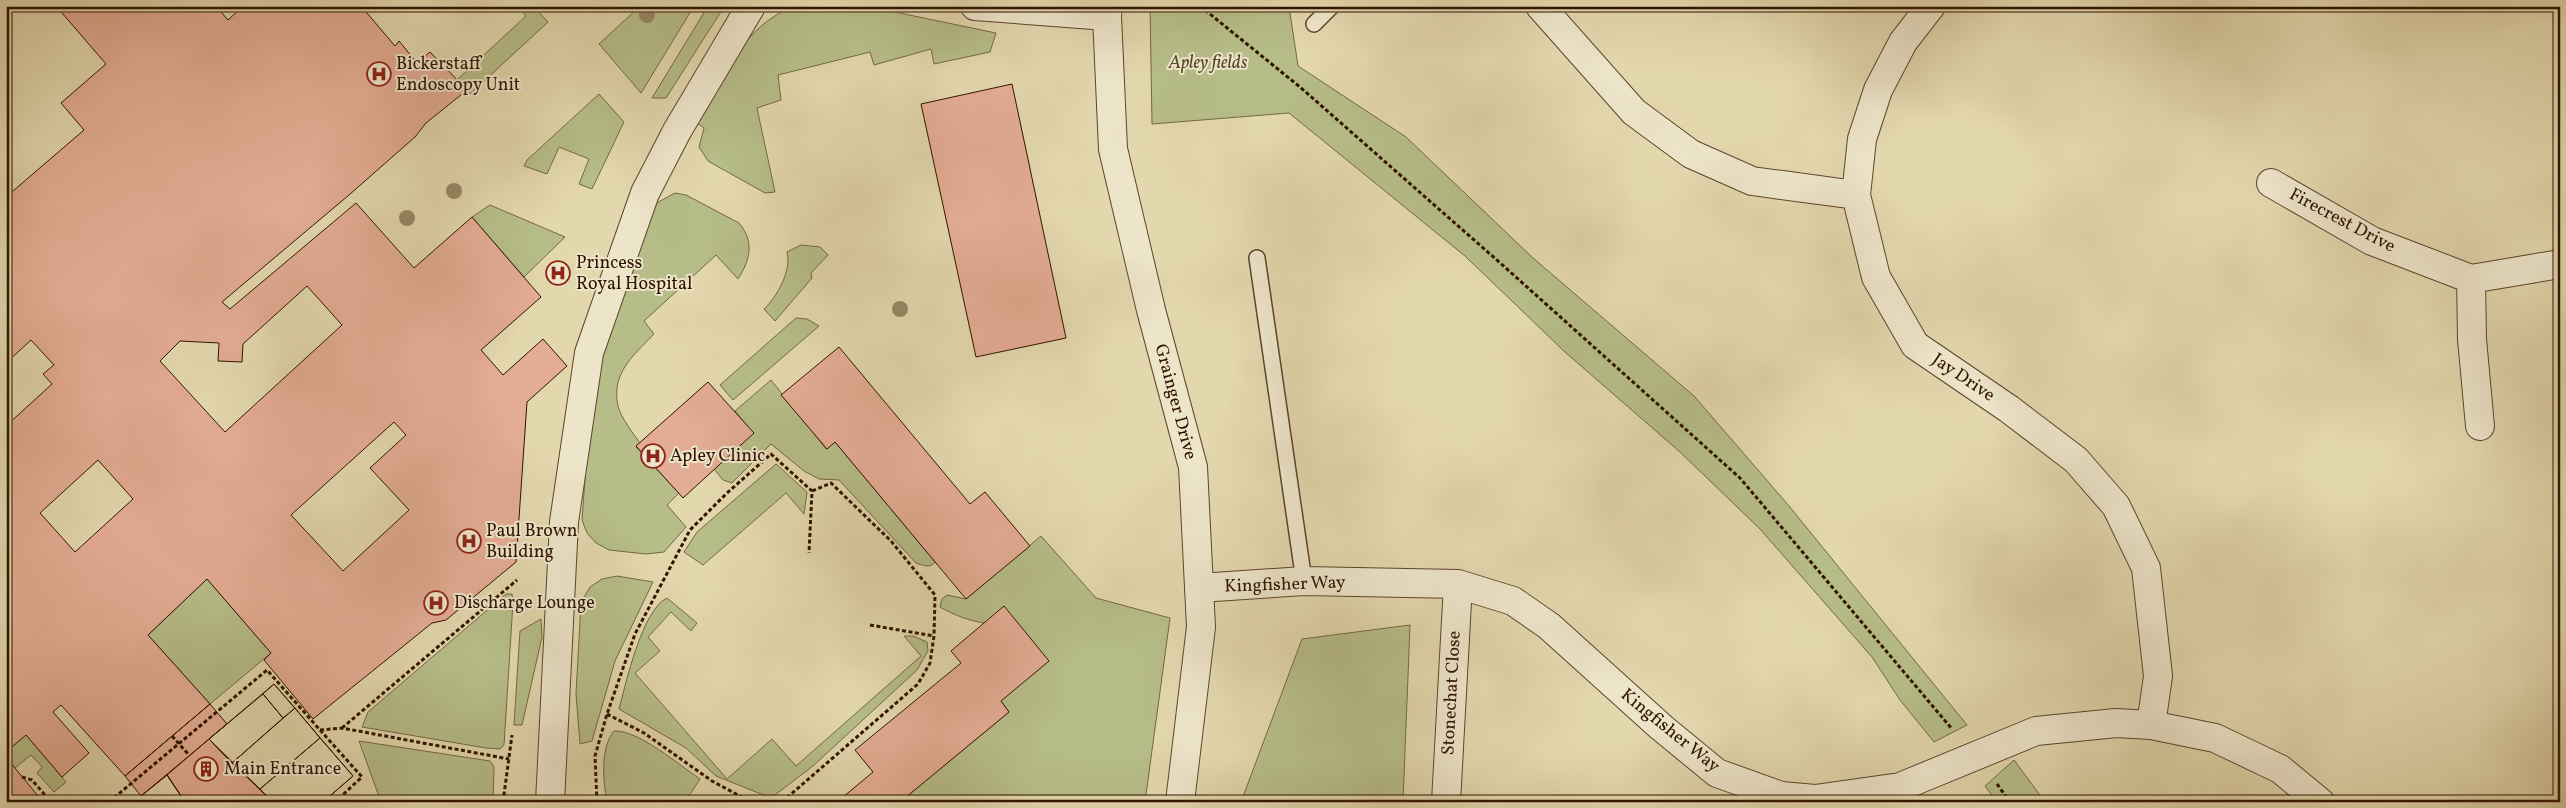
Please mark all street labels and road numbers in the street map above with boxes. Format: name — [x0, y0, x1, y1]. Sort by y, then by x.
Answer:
street label: Firecrest Drive — [2285, 183, 2399, 259]
street label: Grainger Drive — [1148, 341, 1202, 463]
street label: Jay Drive — [1927, 348, 1999, 408]
street label: Kingfisher Way — [1224, 570, 1346, 600]
street label: Stonechat Close — [1436, 630, 1468, 756]
street label: Kingfisher Way — [1615, 683, 1725, 779]

